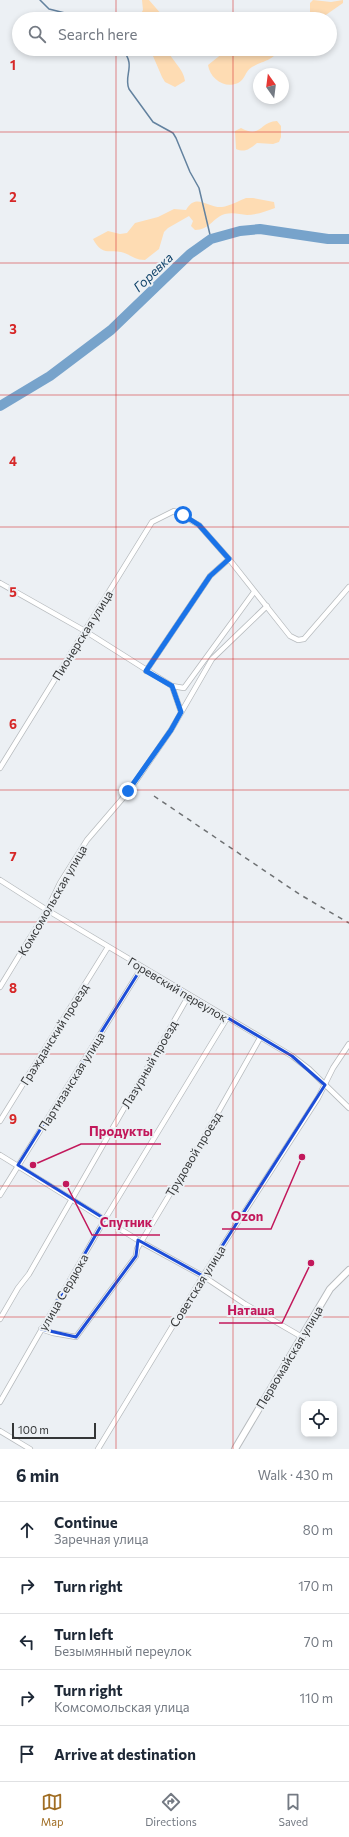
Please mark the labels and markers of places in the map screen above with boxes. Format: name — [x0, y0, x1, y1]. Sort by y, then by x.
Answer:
callout: Продукты — [81, 1119, 161, 1144]
callout: Ozon — [222, 1204, 271, 1229]
callout: Спутник — [92, 1210, 160, 1235]
callout: Наташа — [219, 1298, 282, 1323]

